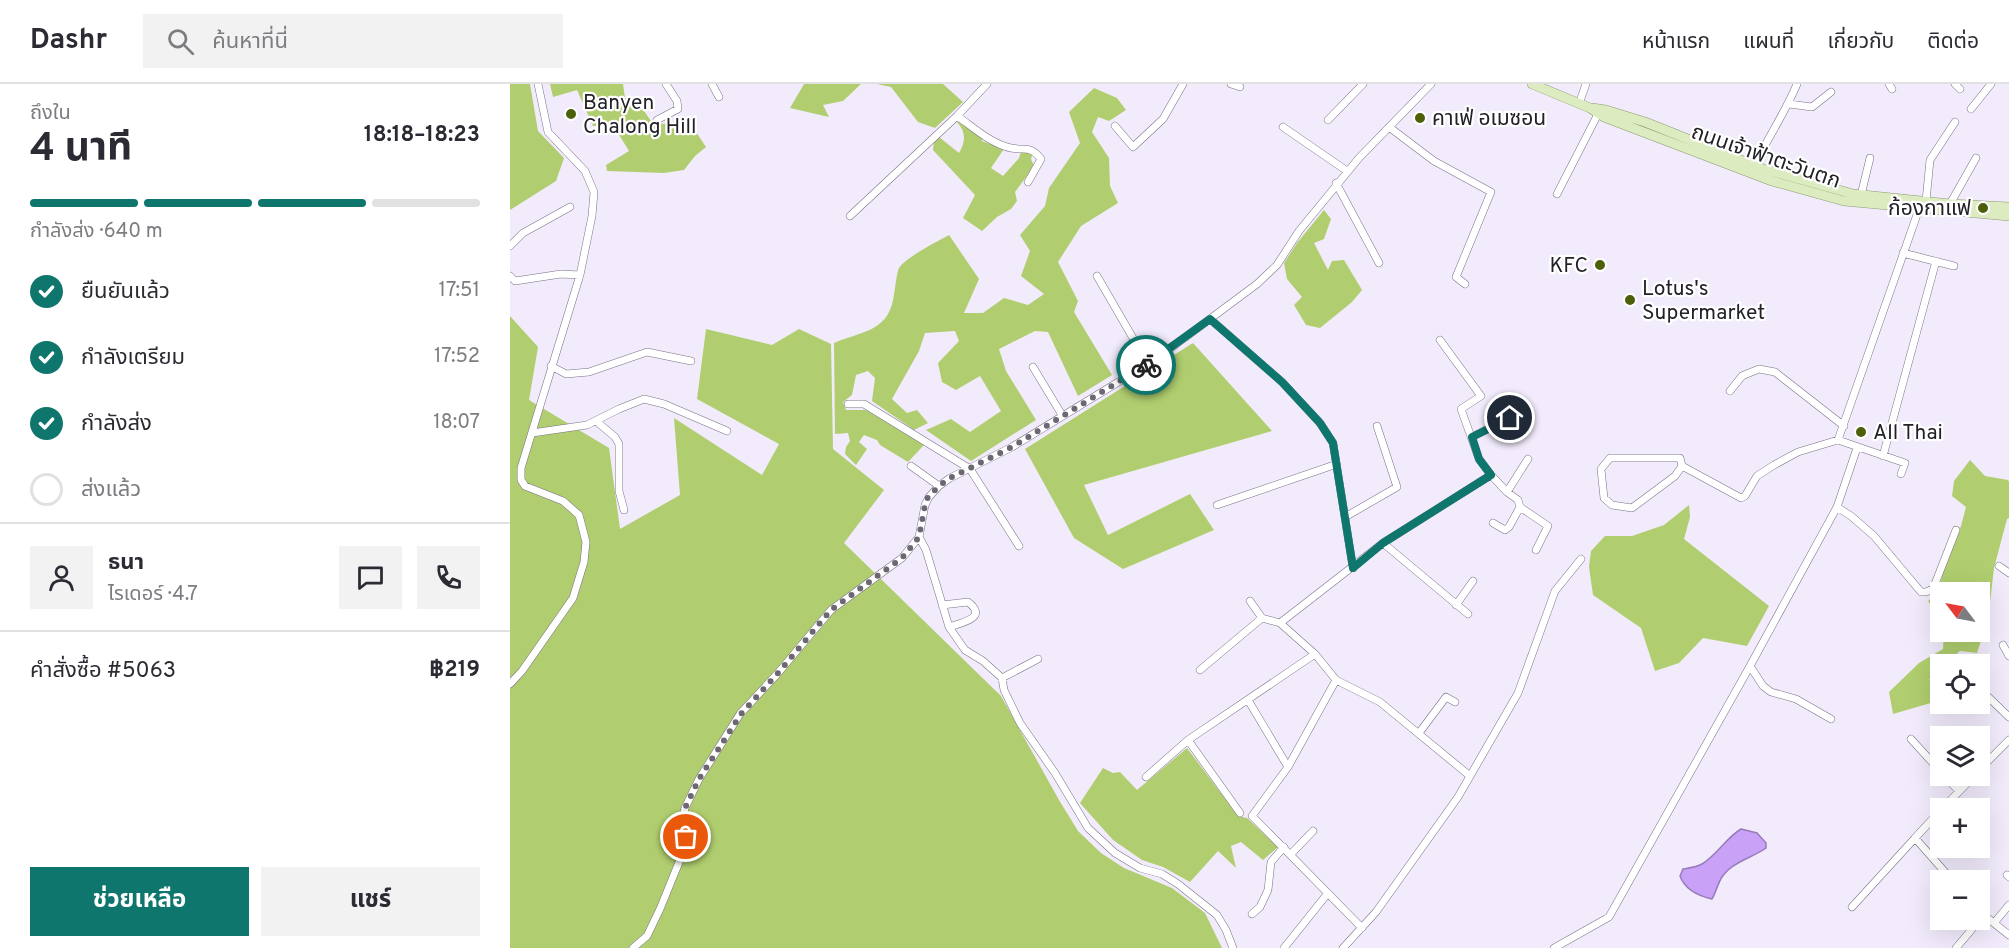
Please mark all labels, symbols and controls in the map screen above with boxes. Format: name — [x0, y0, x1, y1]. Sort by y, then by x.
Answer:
search box — [143, 14, 563, 68]
text: Dashr — [30, 23, 107, 59]
icon: search — [164, 25, 197, 58]
text: ค้นหาที่นี่ — [212, 29, 288, 56]
text: หน้าแรก — [1642, 29, 1710, 56]
text: แผนที่ — [1743, 29, 1794, 56]
text: เกี่ยวกับ — [1827, 29, 1894, 56]
text: ติดต่อ — [1927, 29, 1979, 56]
place label: Banyen Chalong Hill — [583, 90, 697, 141]
text: ถึงใน — [30, 101, 71, 127]
place label: คาเฟ่ อเมซอน — [1432, 106, 1546, 133]
marker: Banyen Chalong Hill — [564, 107, 578, 121]
marker: คาเฟ่ อเมซอน — [1413, 111, 1427, 125]
street label: ถนนเจ้าฟ้าตะวันตก — [1687, 119, 1844, 196]
text: 18:18–18:23 — [364, 122, 480, 149]
text: 4 นาที — [30, 126, 132, 175]
place label: ก้องกาแฟ — [1888, 196, 1971, 223]
marker: ก้องกาแฟ — [1976, 201, 1990, 215]
text: กำลังส่ง · 640 m — [30, 219, 163, 245]
place label: KFC — [1549, 253, 1588, 280]
marker: KFC — [1593, 258, 1607, 272]
icon: check — [30, 275, 63, 308]
place label: Lotus's Supermarket — [1642, 276, 1765, 327]
text: 17:51 — [439, 278, 480, 304]
text: ยืนยันแล้ว — [81, 279, 170, 306]
marker: Lotus's Supermarket — [1623, 293, 1637, 307]
courier — [1116, 335, 1176, 395]
icon: check — [30, 341, 63, 374]
text: 17:52 — [434, 344, 480, 370]
text: กำลังเตรียม — [81, 345, 185, 372]
icon: bike — [1130, 349, 1163, 382]
pin — [1484, 392, 1535, 443]
icon: home — [1493, 401, 1526, 434]
icon: check — [30, 407, 63, 440]
text: 18:07 — [433, 410, 480, 436]
text: กำลังส่ง — [81, 411, 152, 438]
place label: All Thai — [1873, 420, 1943, 447]
marker: All Thai — [1854, 425, 1868, 439]
text: ส่งแล้ว — [81, 477, 141, 504]
button: person — [30, 546, 93, 609]
button: chat — [339, 546, 402, 609]
button: phone — [417, 546, 480, 609]
text: ธนา — [108, 550, 144, 577]
text: ไรเดอร์ · 4.7 — [108, 582, 198, 608]
north arrow — [1930, 582, 1990, 642]
map controls — [1930, 582, 1990, 930]
button: locate — [1930, 654, 1990, 714]
text: ฿219 — [429, 657, 480, 684]
text: คำสั่งซื้อ #5063 — [30, 658, 176, 685]
button: layers — [1930, 726, 1990, 786]
button: + — [1930, 798, 1990, 858]
pin — [660, 811, 711, 862]
icon: bag — [669, 820, 702, 853]
button: ช่วยเหลือ — [30, 867, 249, 936]
button: แชร์ — [261, 867, 480, 936]
button: − — [1930, 870, 1990, 930]

